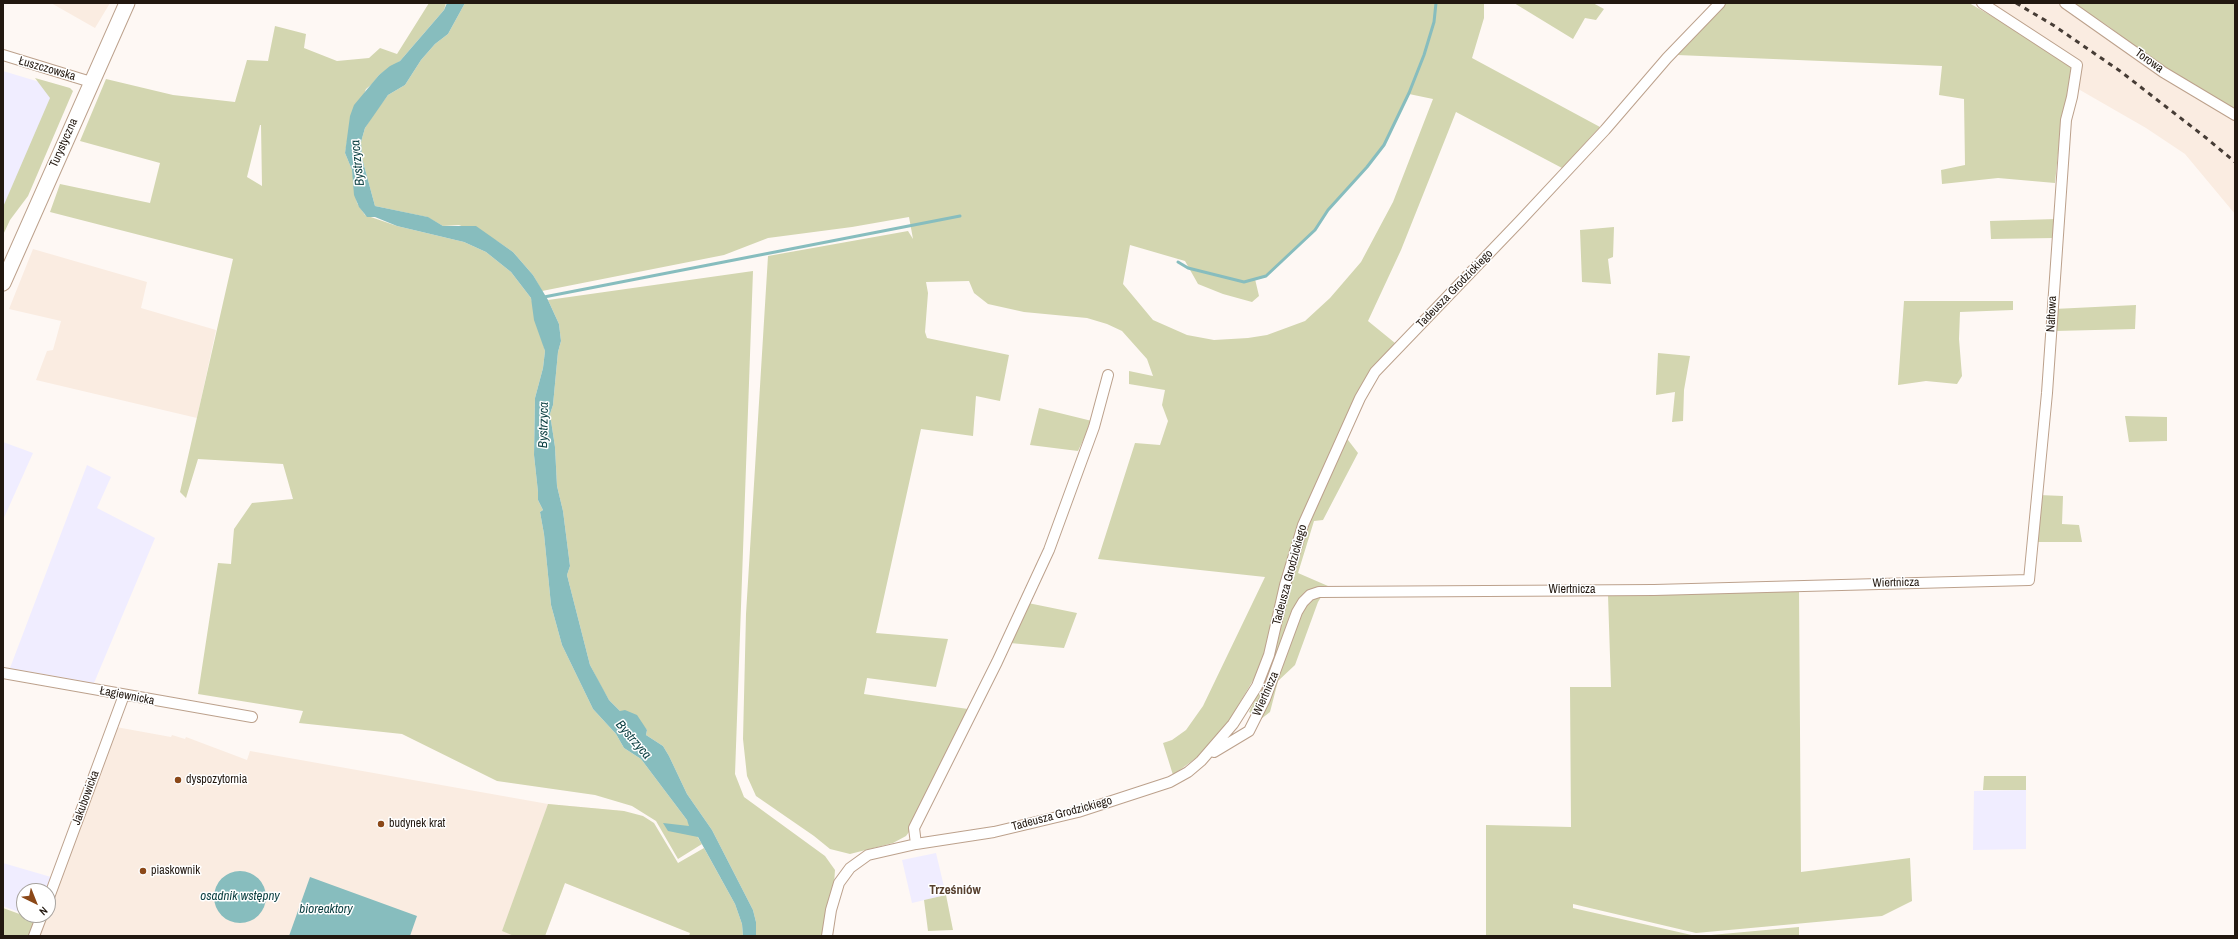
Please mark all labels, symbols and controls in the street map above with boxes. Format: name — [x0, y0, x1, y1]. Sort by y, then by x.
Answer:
street label: Torowa — [2132, 46, 2166, 76]
street label: Łuszczowska — [17, 54, 77, 84]
street label: Turystyczna — [47, 116, 81, 170]
water label: Bystrzyca — [348, 139, 368, 187]
street label: Tadeusza Grodzickiego — [1414, 247, 1496, 331]
street label: Naftowa — [2044, 296, 2060, 332]
water label: Bystrzyca — [536, 402, 552, 448]
street label: Tadeusza Grodzickiego — [1270, 523, 1310, 627]
street label: Wiertnicza — [1872, 575, 1920, 591]
street label: Wiertnicza — [1548, 583, 1596, 597]
street label: Wiertnicza — [1250, 670, 1282, 718]
street label: Łagiewnicka — [99, 684, 155, 708]
water label: Bystrzyca — [612, 717, 654, 763]
street label: Jakubowicka — [70, 769, 102, 827]
place label: dyspozytornia — [186, 773, 247, 787]
marker: dyspozytornia — [173, 775, 183, 785]
street label: Tadeusza Grodzickiego — [1010, 794, 1114, 834]
place label: budynek krat — [389, 817, 445, 831]
marker: budynek krat — [376, 819, 386, 829]
place label: piaskownik — [151, 864, 200, 878]
marker: piaskownik — [138, 866, 148, 876]
north arrow — [16, 883, 56, 923]
district label: Trześniów — [929, 883, 981, 899]
water label: osadnik wstępny — [200, 889, 280, 905]
water label: bioreaktory — [299, 902, 353, 918]
text: N — [36, 904, 51, 918]

